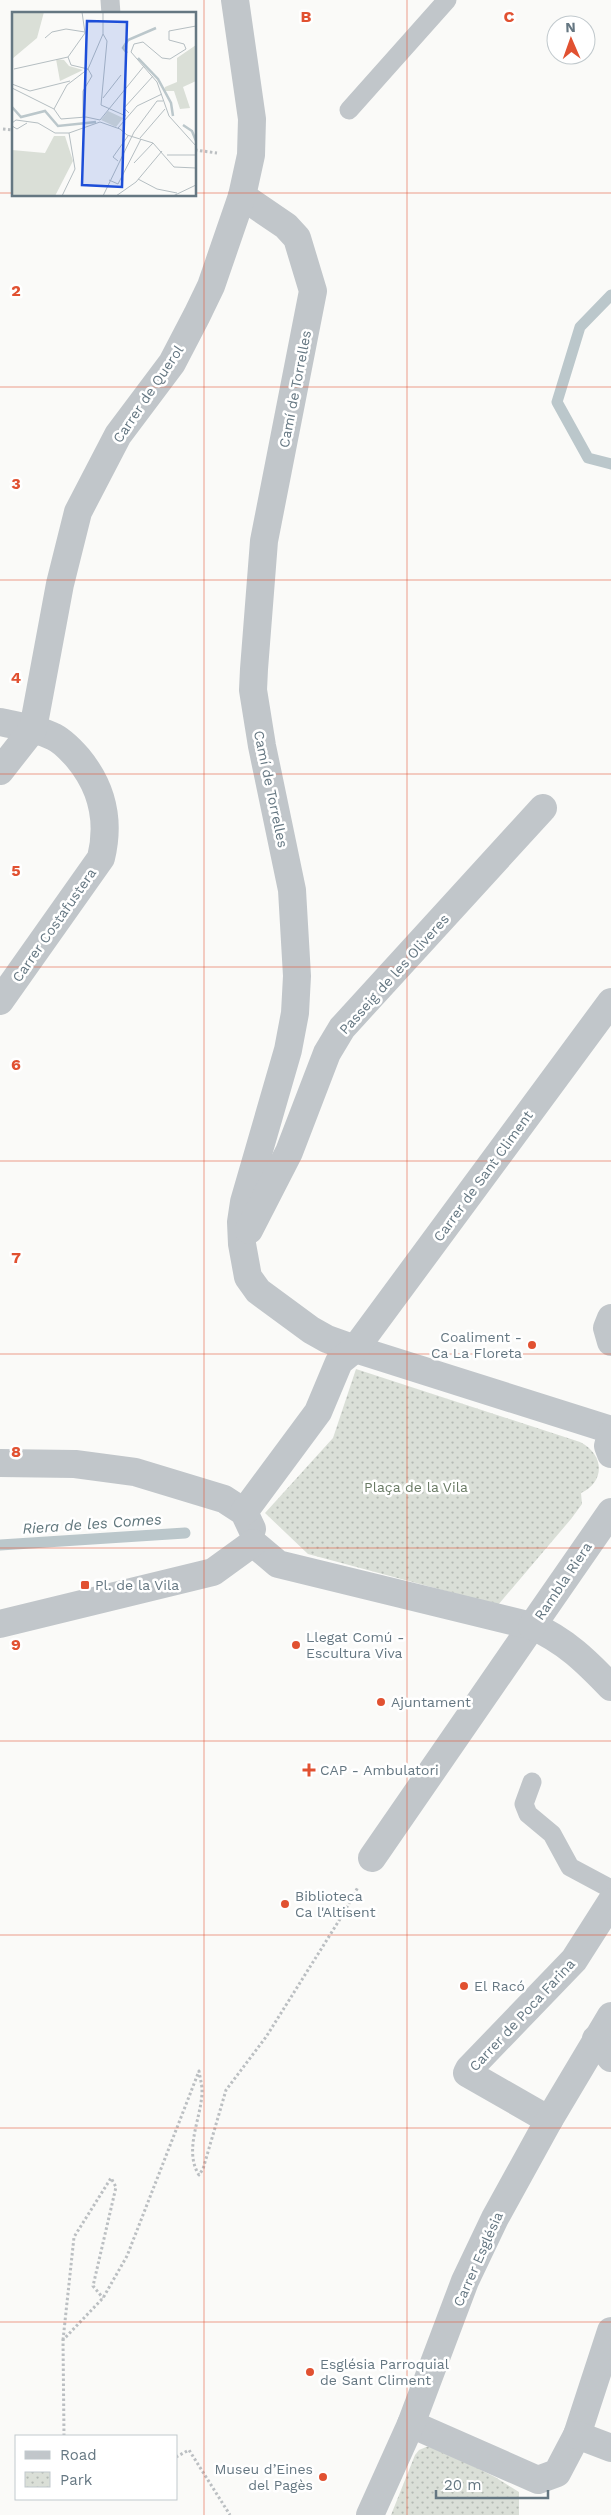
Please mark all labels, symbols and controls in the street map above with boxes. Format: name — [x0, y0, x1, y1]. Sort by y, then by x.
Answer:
text: B — [301, 7, 312, 26]
text: C — [504, 7, 515, 26]
inset map — [12, 12, 196, 196]
north arrow — [546, 15, 596, 65]
text: N — [565, 19, 576, 35]
text: 2 — [11, 281, 21, 300]
street label: Camí de Torrelles — [276, 329, 314, 449]
street label: Carrer de Querol — [110, 342, 187, 446]
text: 3 — [11, 474, 21, 493]
text: 4 — [11, 668, 21, 687]
street label: Camí de Torrelles — [251, 729, 291, 849]
text: 5 — [11, 861, 21, 880]
street label: Carrer Costafustera — [9, 865, 99, 985]
street label: Passeig de les Oliveres — [336, 911, 452, 1037]
text: 6 — [11, 1055, 21, 1074]
street label: Carrer de Sant Climent — [430, 1107, 536, 1245]
text: 7 — [11, 1248, 21, 1267]
place label: Coaliment - Ca La Floreta — [431, 1329, 522, 1361]
marker: Coaliment - Ca La Floreta — [526, 1339, 538, 1351]
text: 8 — [11, 1442, 21, 1461]
park label: Plaça de la Vila — [364, 1479, 468, 1495]
water label: Riera de les Comes — [22, 1510, 163, 1538]
street label: Rambla Riera — [531, 1539, 595, 1623]
place label: Pl. de la Vila — [95, 1577, 179, 1593]
marker: Pl. de la Vila — [79, 1579, 91, 1591]
place label: Llegat Comú - Escultura Viva — [306, 1629, 404, 1661]
text: 9 — [11, 1635, 21, 1654]
marker: Llegat Comú - Escultura Viva — [290, 1639, 302, 1651]
place label: Ajuntament — [391, 1694, 471, 1710]
marker: Ajuntament — [375, 1696, 387, 1708]
place label: CAP - Ambulatori — [320, 1762, 439, 1778]
marker: CAP - Ambulatori — [302, 1763, 316, 1777]
place label: Biblioteca Ca l'Altisent — [295, 1888, 376, 1920]
marker: Biblioteca Ca l'Altisent — [279, 1898, 291, 1910]
street label: Carrer de Poca Farina — [466, 1956, 578, 2074]
place label: El Racó — [474, 1978, 525, 1994]
marker: El Racó — [458, 1980, 470, 1992]
street label: Carrer Església — [450, 2209, 506, 2309]
place label: Església Parroquial de Sant Climent — [320, 2356, 450, 2388]
marker: Església Parroquial de Sant Climent — [304, 2366, 316, 2378]
legend — [15, 2435, 178, 2500]
text: Road — [60, 2446, 97, 2464]
place label: Museu d’Eines del Pagès — [215, 2461, 313, 2493]
scale bar — [436, 2468, 548, 2500]
text: Park — [60, 2471, 93, 2489]
marker: Museu d’Eines del Pagès — [317, 2471, 329, 2483]
text: 20 m — [444, 2476, 482, 2494]

